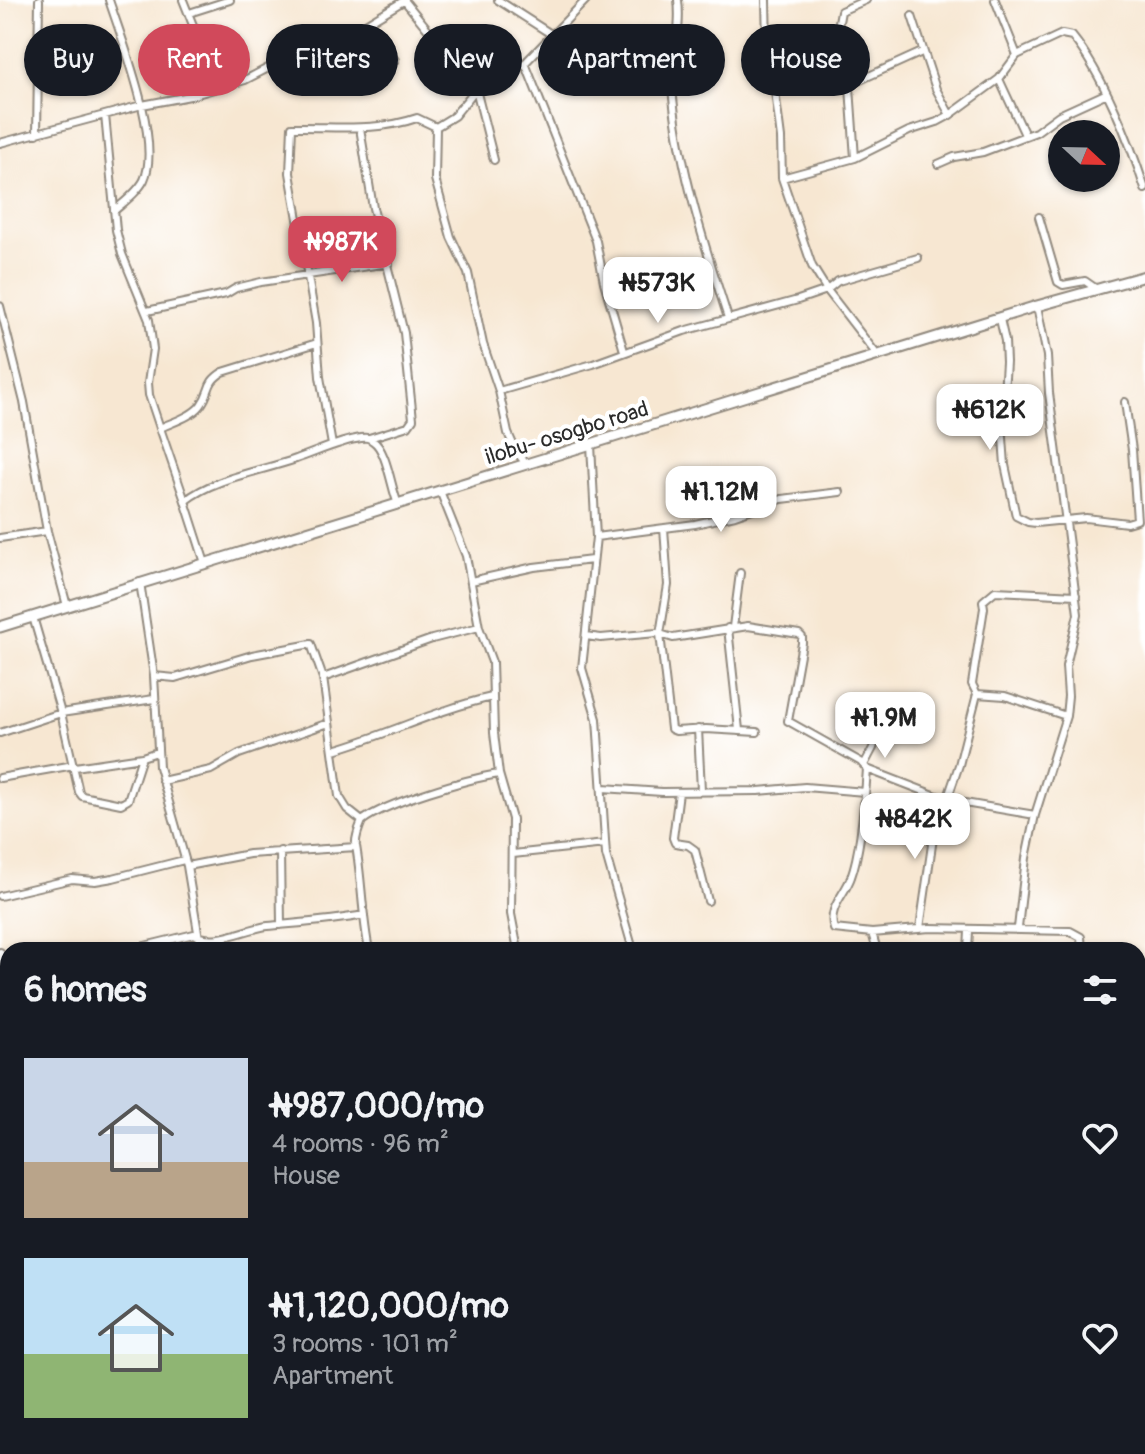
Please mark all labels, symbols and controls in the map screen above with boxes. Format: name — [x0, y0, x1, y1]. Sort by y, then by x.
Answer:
chip: Buy — [24, 24, 122, 96]
chip: Rent — [138, 24, 250, 96]
chip: Filters — [266, 24, 398, 96]
chip: New — [414, 24, 522, 96]
chip: Apartment — [538, 24, 725, 96]
chip: House — [741, 24, 870, 96]
north arrow — [1048, 120, 1120, 192]
map controls — [1048, 120, 1120, 192]
pin: ₦987K — [286, 216, 398, 284]
text: ₦987K — [306, 226, 378, 258]
pin: ₦573K — [602, 257, 714, 325]
text: ₦573K — [621, 267, 695, 299]
pin: ₦612K — [934, 384, 1046, 452]
text: ₦612K — [954, 394, 1026, 426]
street label: ilobu- osogbo road — [482, 395, 652, 471]
pin: ₦1.12M — [656, 466, 786, 534]
text: ₦1.12M — [684, 476, 758, 508]
pin: ₦1.9M — [829, 692, 941, 760]
text: ₦1.9M — [853, 702, 917, 734]
pin: ₦842K — [859, 793, 971, 861]
text: ₦842K — [878, 803, 952, 835]
icon: filters — [1078, 968, 1122, 1012]
text: 6 homes — [24, 969, 147, 1012]
text: ₦987,000/mo — [272, 1085, 484, 1128]
icon: home — [88, 1090, 184, 1186]
icon: heart — [1078, 1116, 1122, 1160]
text: 4 rooms · 96 m² — [272, 1128, 449, 1160]
text: House — [272, 1160, 340, 1192]
text: ₦1,120,000/mo — [272, 1285, 509, 1328]
icon: home — [88, 1290, 184, 1386]
icon: heart — [1078, 1316, 1122, 1360]
text: 3 rooms · 101 m² — [272, 1328, 458, 1360]
text: Apartment — [272, 1360, 393, 1392]

